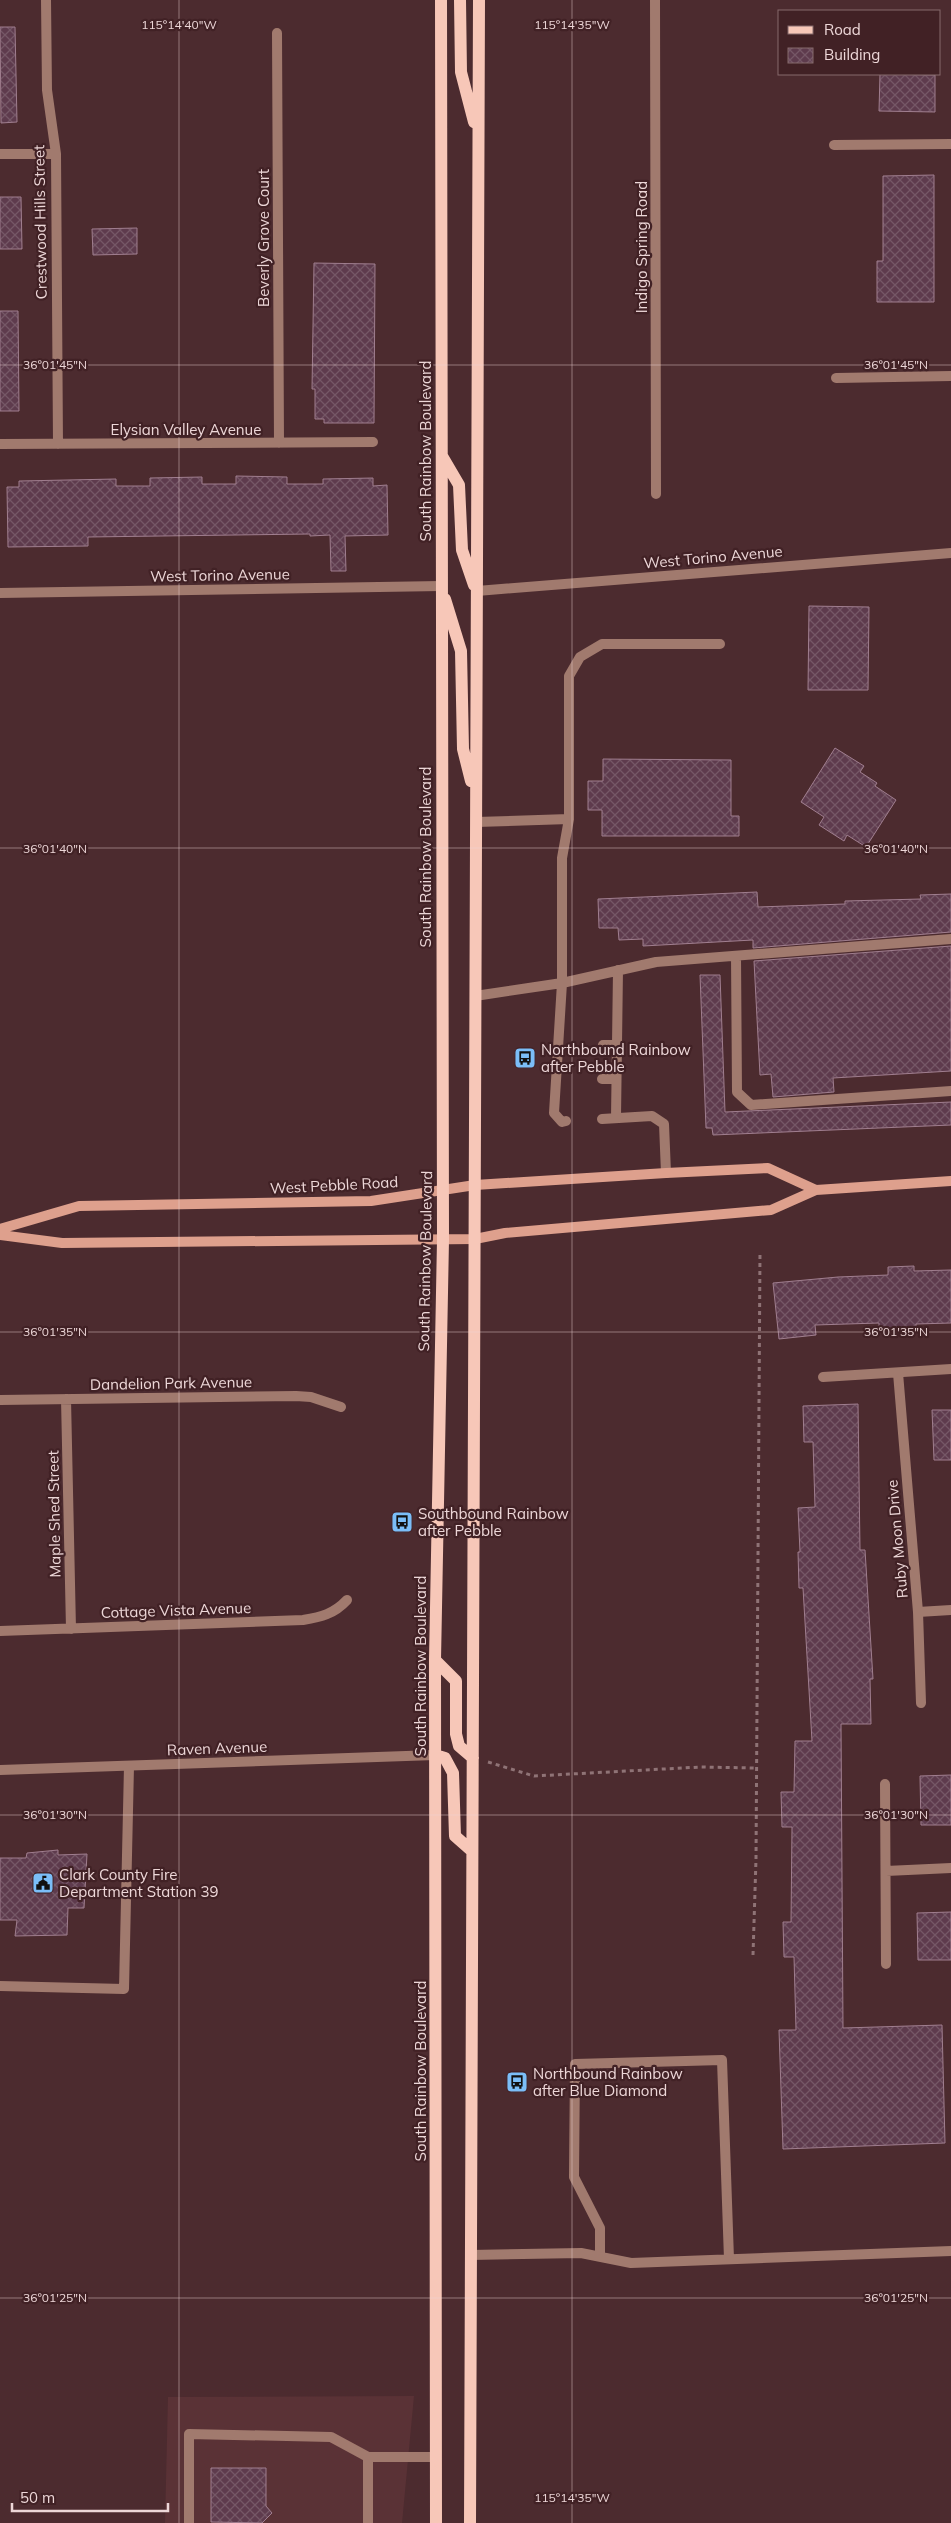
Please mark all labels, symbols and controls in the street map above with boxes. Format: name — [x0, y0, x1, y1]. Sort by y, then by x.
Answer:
legend — [778, 10, 941, 75]
text: 115°14'40"W — [141, 17, 217, 32]
text: 115°14'35"W — [534, 17, 610, 32]
text: Road — [824, 20, 861, 39]
text: Building — [824, 45, 880, 64]
street label: Crestwood Hills Street — [29, 145, 51, 299]
street label: Beverly Grove Court — [254, 169, 273, 307]
street label: Indigo Spring Road — [632, 181, 651, 313]
text: 36°01'45"N — [23, 357, 87, 372]
text: 36°01'45"N — [864, 357, 928, 372]
street label: South Rainbow Boulevard — [416, 361, 435, 541]
street label: Elysian Valley Avenue — [111, 420, 261, 439]
street label: West Torino Avenue — [643, 541, 783, 573]
street label: West Torino Avenue — [150, 564, 290, 586]
street label: South Rainbow Boulevard — [416, 767, 435, 947]
text: 36°01'40"N — [23, 841, 87, 856]
text: 36°01'40"N — [864, 841, 928, 856]
place label: Northbound Rainbow after Pebble — [541, 1040, 691, 1076]
bus stop icon: Northbound Rainbow after Pebble — [513, 1046, 537, 1070]
street label: South Rainbow Boulevard — [414, 1170, 436, 1352]
street label: West Pebble Road — [269, 1172, 399, 1198]
text: 36°01'35"N — [23, 1324, 87, 1339]
text: 36°01'35"N — [864, 1324, 928, 1339]
street label: Dandelion Park Avenue — [90, 1372, 252, 1394]
street label: Maple Shed Street — [43, 1450, 65, 1578]
street label: Ruby Moon Drive — [882, 1479, 912, 1599]
place label: Southbound Rainbow after Pebble — [418, 1504, 569, 1540]
bus stop icon: Southbound Rainbow after Pebble — [390, 1510, 414, 1534]
street label: South Rainbow Boulevard — [411, 1576, 430, 1756]
street label: Cottage Vista Avenue — [100, 1598, 252, 1622]
street label: Raven Avenue — [167, 1737, 267, 1759]
text: 36°01'30"N — [23, 1807, 87, 1822]
text: 36°01'30"N — [864, 1807, 928, 1822]
place label: Clark County Fire Department Station 39 — [59, 1865, 218, 1901]
public building icon: Clark County Fire Department Station 39 — [31, 1871, 55, 1895]
street label: South Rainbow Boulevard — [411, 1981, 430, 2161]
place label: Northbound Rainbow after Blue Diamond — [533, 2064, 683, 2100]
bus stop icon: Northbound Rainbow after Blue Diamond — [505, 2070, 529, 2094]
text: 36°01'25"N — [23, 2290, 87, 2305]
text: 36°01'25"N — [864, 2290, 928, 2305]
scale bar — [12, 2480, 169, 2512]
text: 50 m — [20, 2488, 55, 2507]
text: 115°14'35"W — [534, 2490, 610, 2505]

